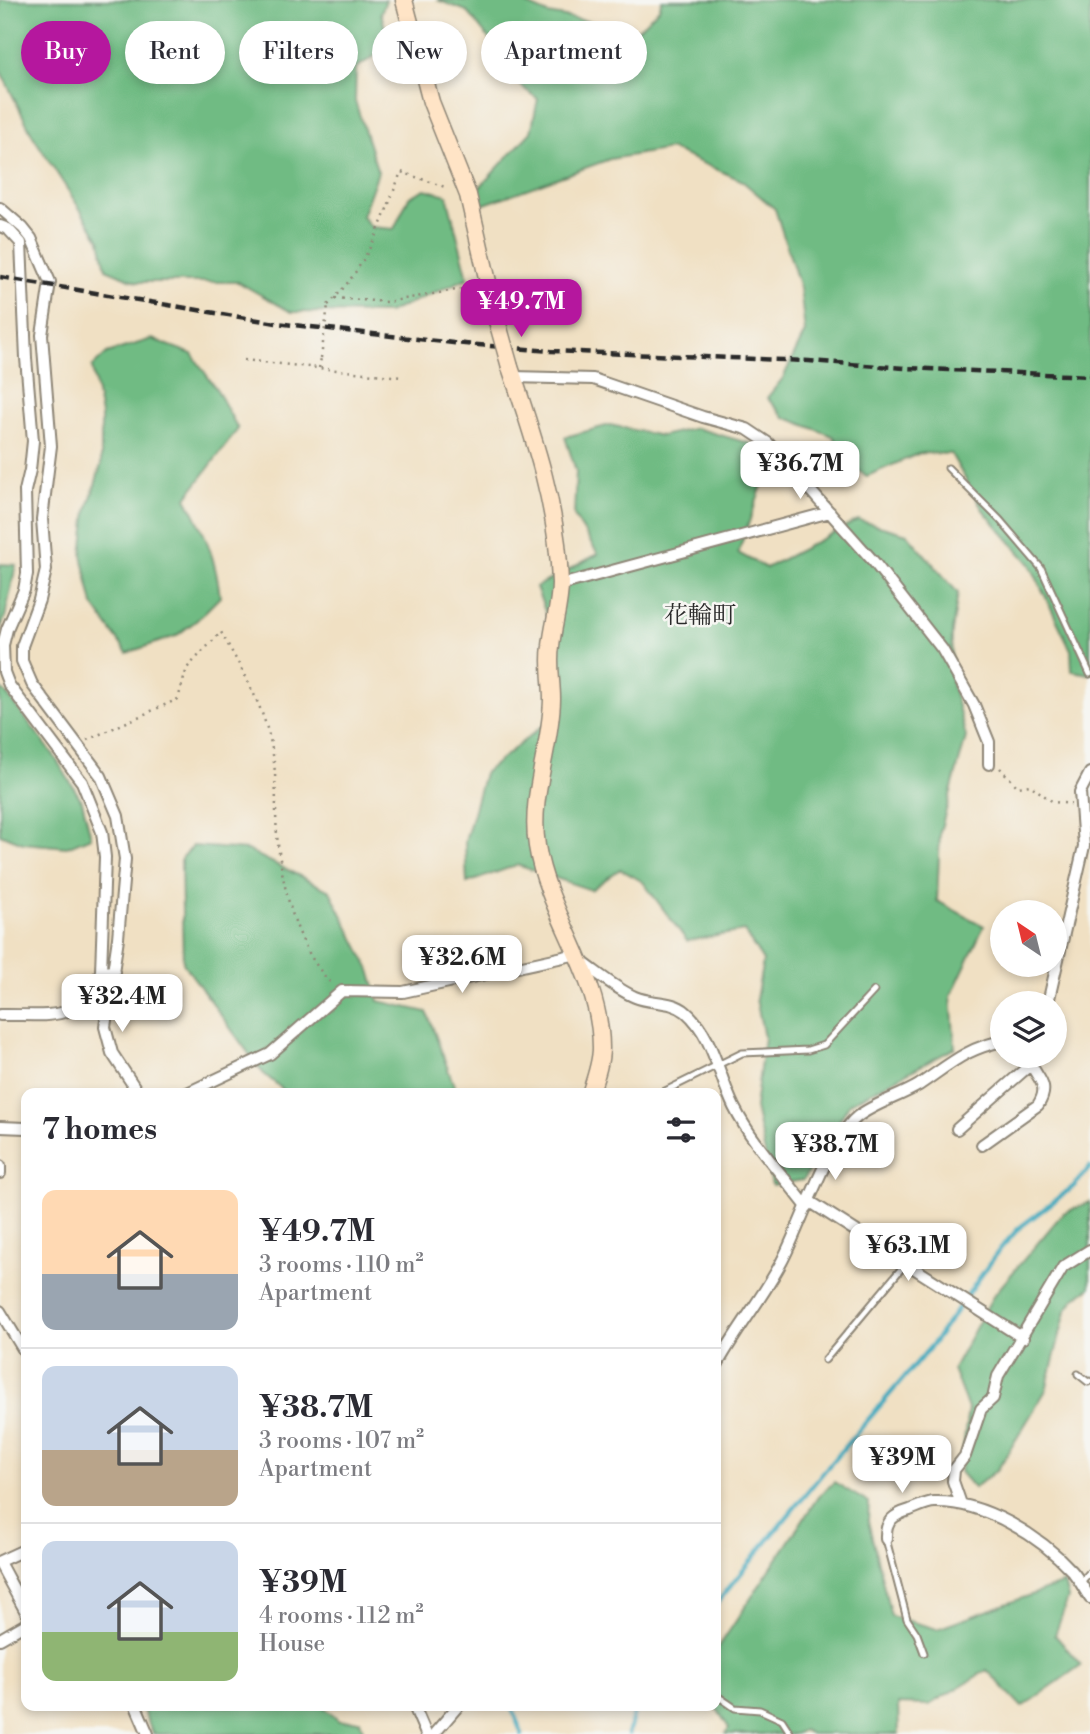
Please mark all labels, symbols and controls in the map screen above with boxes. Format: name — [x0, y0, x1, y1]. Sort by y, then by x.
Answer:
chip: Buy — [21, 21, 111, 84]
chip: Rent — [125, 21, 225, 84]
chip: Filters — [239, 21, 358, 84]
chip: New — [372, 21, 467, 84]
chip: Apartment — [481, 21, 647, 84]
pin: ¥49.7M — [464, 280, 578, 339]
text: ¥49.7M — [477, 288, 565, 316]
pin: ¥36.7M — [743, 442, 857, 501]
text: ¥36.7M — [756, 450, 844, 478]
district label: 花輪町 — [664, 601, 736, 631]
north arrow — [990, 900, 1068, 976]
map controls — [990, 900, 1067, 1068]
pin: ¥32.6M — [405, 936, 519, 995]
text: ¥32.6M — [418, 944, 506, 972]
pin: ¥32.4M — [65, 974, 179, 1034]
text: ¥32.4M — [78, 983, 166, 1011]
button: layers — [990, 991, 1067, 1068]
text: 7 homes — [42, 1111, 157, 1149]
icon: filters — [662, 1111, 700, 1149]
pin: ¥38.7M — [778, 1122, 892, 1182]
text: ¥38.7M — [791, 1131, 879, 1159]
text: ¥49.7M — [259, 1213, 375, 1251]
icon: home — [98, 1218, 182, 1302]
pin: ¥63.1M — [851, 1224, 965, 1283]
text: ¥63.1M — [866, 1232, 950, 1260]
text: 3 rooms · 110 m² — [259, 1251, 423, 1279]
text: Apartment — [259, 1279, 372, 1307]
text: ¥38.7M — [259, 1389, 373, 1427]
icon: home — [98, 1394, 182, 1478]
text: 3 rooms · 107 m² — [259, 1427, 424, 1455]
pin: ¥39M — [861, 1436, 943, 1495]
text: ¥39M — [868, 1444, 936, 1472]
text: Apartment — [259, 1455, 372, 1483]
text: ¥39M — [259, 1564, 347, 1602]
icon: home — [98, 1569, 182, 1653]
text: 4 rooms · 112 m² — [259, 1602, 424, 1630]
text: House — [259, 1630, 325, 1658]

